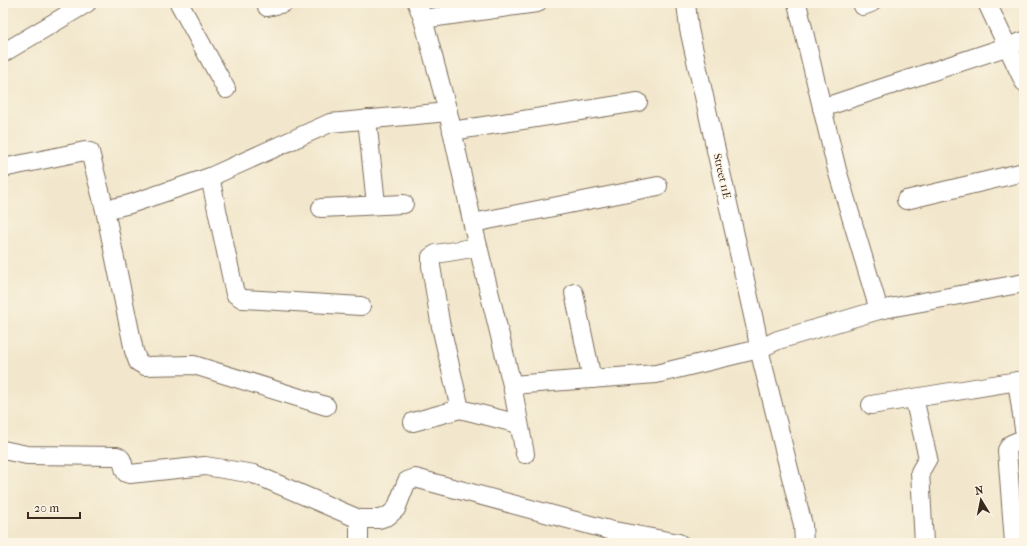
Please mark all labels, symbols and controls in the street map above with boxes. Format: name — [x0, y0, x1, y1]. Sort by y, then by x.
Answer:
street label: Street 11E — [710, 152, 734, 200]
north arrow — [961, 480, 1001, 520]
text: N — [974, 483, 985, 498]
scale bar — [28, 494, 80, 520]
text: 20 m — [34, 501, 59, 515]

